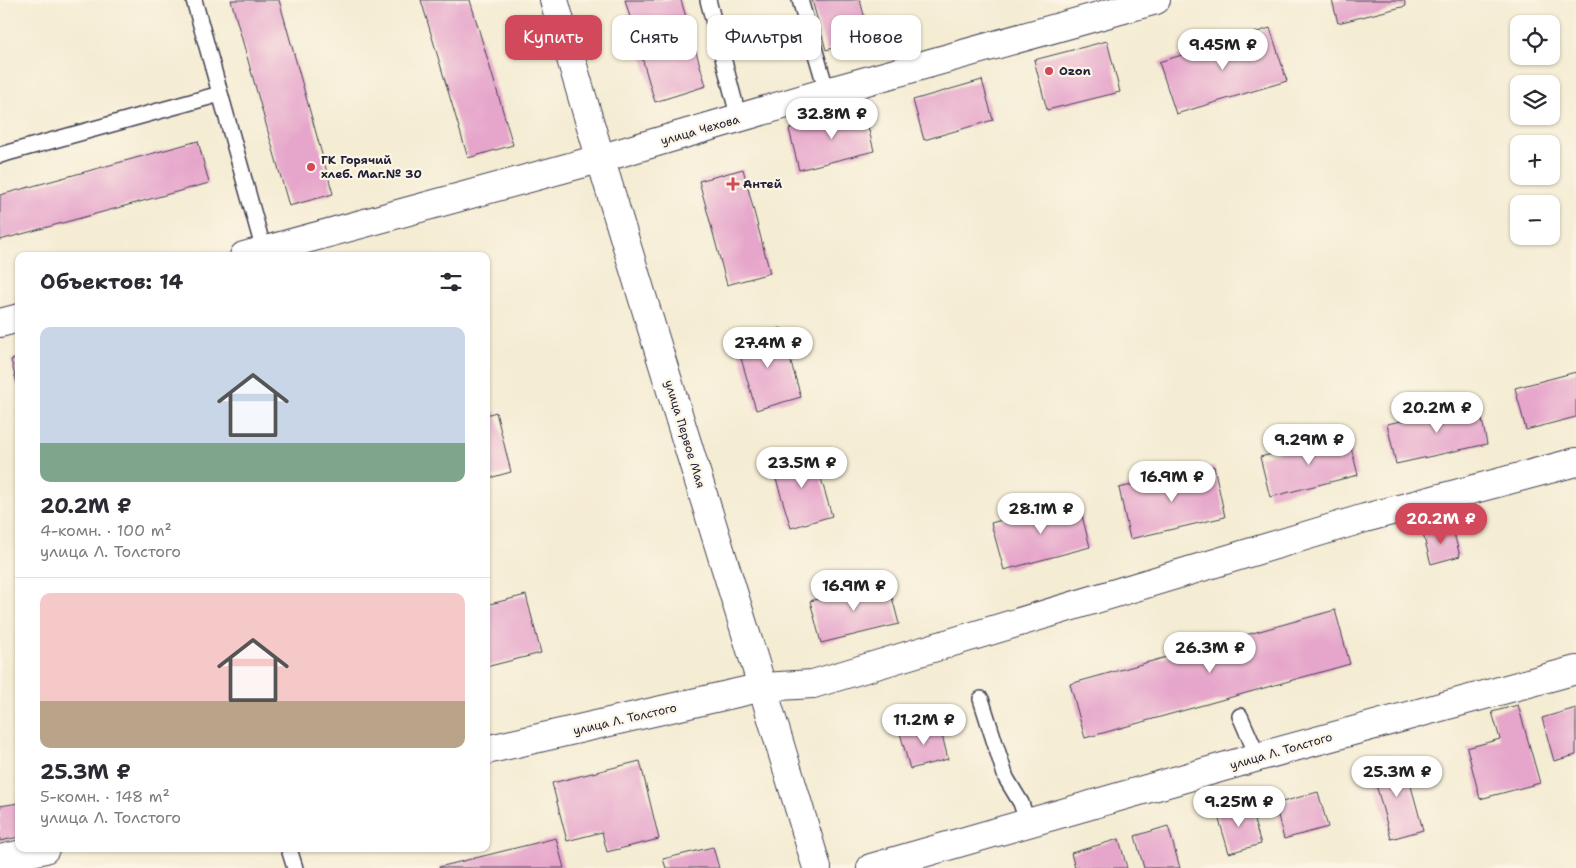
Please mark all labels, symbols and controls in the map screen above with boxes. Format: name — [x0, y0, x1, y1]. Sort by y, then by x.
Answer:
chip: Купить — [505, 15, 602, 60]
chip: Снять — [612, 15, 697, 60]
chip: Фильтры — [707, 15, 821, 60]
chip: Новое — [831, 15, 921, 60]
map controls — [1510, 15, 1560, 245]
button: locate — [1510, 15, 1560, 65]
pin: 9.45M ₽ — [1177, 28, 1269, 71]
text: 9.45M ₽ — [1189, 34, 1257, 55]
place label: Ozon — [1059, 63, 1091, 79]
marker: Ozon — [1043, 65, 1055, 77]
button: layers — [1510, 75, 1560, 125]
pin: 32.8M ₽ — [786, 98, 878, 140]
text: 32.8M ₽ — [797, 103, 867, 124]
street label: улица Чехова — [659, 111, 742, 149]
button: + — [1510, 135, 1560, 185]
place label: ГК Горячий хлеб. Маг.№ 30 — [321, 152, 422, 182]
marker: ГК Горячий хлеб. Маг.№ 30 — [305, 161, 317, 173]
place label: Антей — [743, 176, 783, 192]
marker: Антей — [727, 178, 739, 190]
button: − — [1510, 195, 1560, 245]
text: Объектов: 14 — [40, 268, 183, 296]
icon: filters — [437, 268, 465, 296]
pin: 27.4M ₽ — [722, 326, 814, 369]
text: 27.4M ₽ — [734, 332, 802, 353]
icon: home — [208, 360, 298, 450]
street label: улица Первое Мая — [661, 378, 709, 490]
pin: 20.2M ₽ — [1391, 392, 1483, 434]
text: 20.2M ₽ — [1402, 397, 1472, 418]
pin: 9.29M ₽ — [1263, 424, 1355, 466]
text: 9.29M ₽ — [1274, 429, 1344, 450]
pin: 23.5M ₽ — [756, 446, 848, 489]
text: 23.5M ₽ — [767, 452, 837, 473]
pin: 16.9M ₽ — [1126, 460, 1218, 503]
text: 16.9M ₽ — [1140, 466, 1204, 487]
text: 20.2M ₽ — [40, 492, 132, 520]
pin: 28.1M ₽ — [995, 492, 1087, 535]
text: 28.1M ₽ — [1008, 498, 1074, 519]
pin: 20.2M ₽ — [1395, 502, 1487, 545]
text: 20.2M ₽ — [1406, 508, 1476, 529]
text: 4-комн. · 100 m² — [40, 520, 172, 541]
text: улица Л. Толстого — [40, 541, 181, 562]
pin: 16.9M ₽ — [808, 570, 900, 612]
text: 16.9M ₽ — [822, 575, 886, 596]
icon: home — [208, 625, 298, 715]
pin: 26.3M ₽ — [1164, 632, 1256, 674]
text: 26.3M ₽ — [1175, 637, 1245, 658]
street label: улица Л. Толстого — [572, 699, 678, 739]
pin: 11.2M ₽ — [878, 704, 970, 746]
text: 11.2M ₽ — [893, 709, 955, 730]
street label: улица Л. Толстого — [1228, 729, 1334, 773]
pin: 25.3M ₽ — [1351, 756, 1443, 798]
text: 25.3M ₽ — [40, 758, 131, 786]
text: 25.3M ₽ — [1362, 761, 1432, 782]
text: 5-комн. · 148 m² — [40, 786, 170, 807]
pin: 9.25M ₽ — [1193, 786, 1285, 828]
text: 9.25M ₽ — [1204, 791, 1274, 812]
text: улица Л. Толстого — [40, 807, 181, 828]

